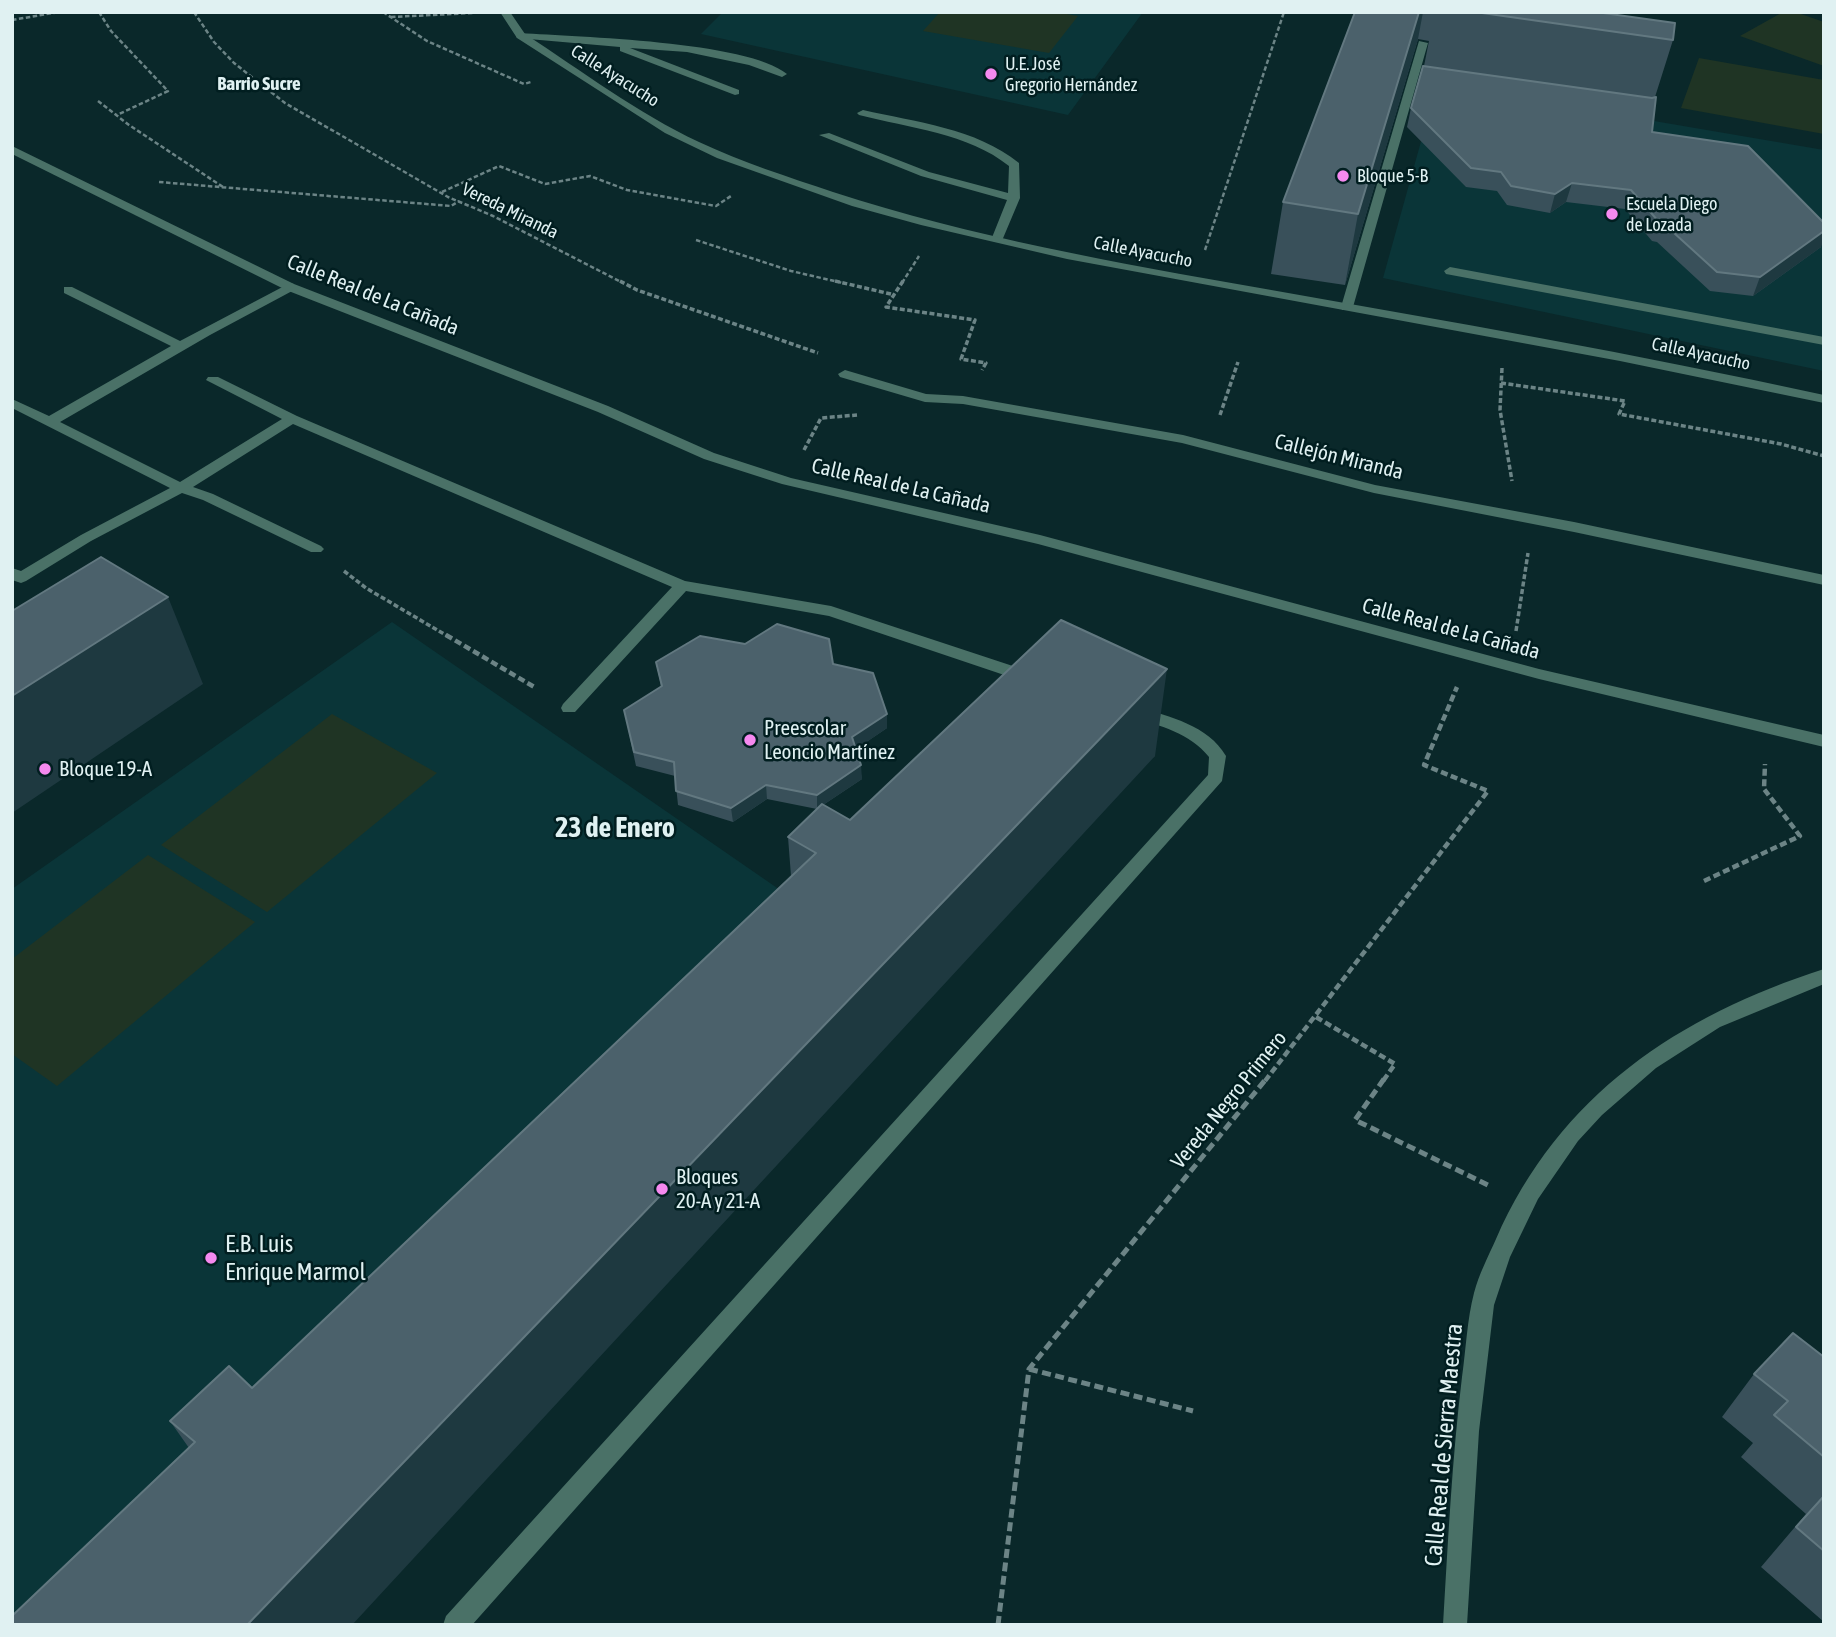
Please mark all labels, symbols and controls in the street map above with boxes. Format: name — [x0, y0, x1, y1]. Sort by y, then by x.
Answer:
street label: Calle Ayacucho — [567, 40, 663, 112]
place label: U.E. José Gregorio Hernández — [1005, 53, 1137, 96]
marker: U.E. José Gregorio Hernández — [983, 66, 999, 82]
district label: Barrio Sucre — [217, 73, 301, 95]
place label: Bloque 5-B — [1357, 165, 1428, 187]
marker: Bloque 5-B — [1335, 168, 1351, 184]
street label: Vereda Miranda — [458, 178, 562, 244]
place label: Escuela Diego de Lozada — [1626, 193, 1717, 235]
marker: Escuela Diego de Lozada — [1604, 206, 1620, 222]
street label: Calle Ayacucho — [1092, 232, 1194, 272]
street label: Calle Real de La Cañada — [284, 249, 462, 341]
street label: Calle Ayacucho — [1650, 333, 1752, 375]
street label: Callejón Miranda — [1272, 429, 1406, 485]
street label: Calle Real de La Cañada — [809, 453, 993, 519]
street label: Calle Real de La Cañada — [1359, 593, 1543, 665]
place label: Preescolar Leoncio Martínez — [764, 715, 895, 765]
marker: Preescolar Leoncio Martínez — [742, 732, 758, 748]
place label: Bloque 19-A — [59, 756, 152, 782]
marker: Bloque 19-A — [37, 761, 53, 777]
district label: 23 de Enero — [555, 811, 675, 845]
street label: Vereda Negro Primero — [1166, 1026, 1292, 1174]
place label: Bloques 20-A y 21-A — [676, 1164, 760, 1214]
marker: Bloques 20-A y 21-A — [654, 1181, 670, 1197]
place label: E.B. Luis Enrique Marmol — [225, 1230, 366, 1286]
marker: E.B. Luis Enrique Marmol — [203, 1250, 219, 1266]
street label: Calle Real de Sierra Maestra — [1419, 1322, 1469, 1568]

